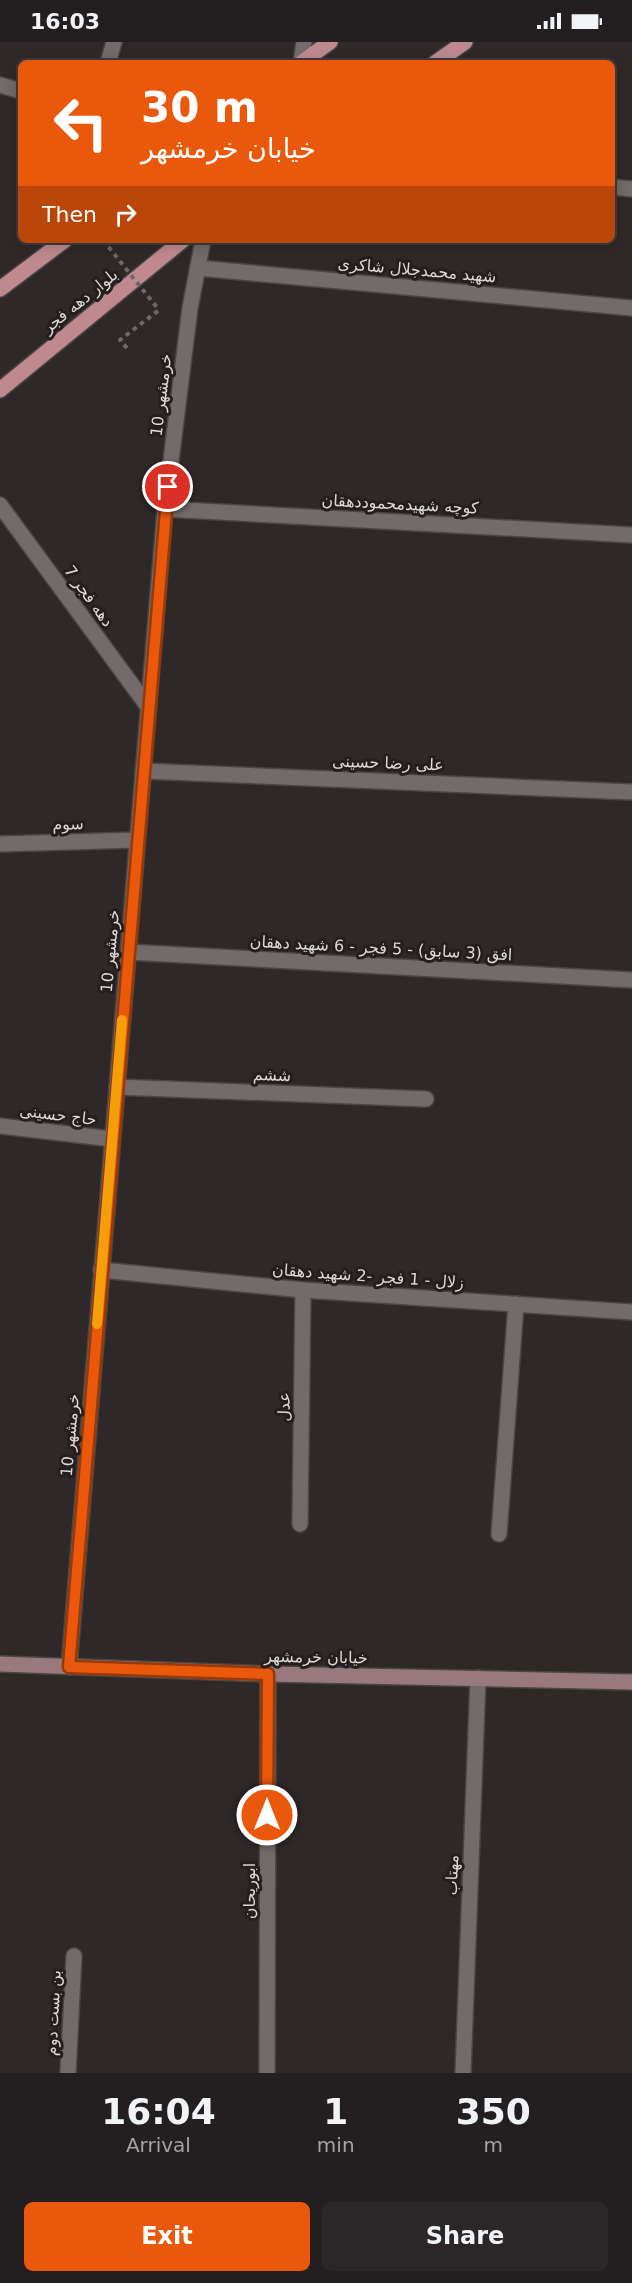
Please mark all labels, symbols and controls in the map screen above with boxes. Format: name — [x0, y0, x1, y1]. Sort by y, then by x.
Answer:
text: 16:03 — [30, 9, 100, 34]
text: 30 m — [141, 83, 258, 132]
icon: left — [42, 84, 120, 162]
text: خیابان خرمشهر — [141, 133, 316, 164]
icon: right — [109, 198, 142, 231]
text: Then — [42, 202, 97, 227]
street label: شهید محمدجلال شاکری — [337, 254, 497, 287]
street label: بلوار دهه فجر — [38, 265, 122, 339]
street label: خرمشهر 10 — [146, 353, 176, 438]
pin — [142, 461, 193, 512]
icon: arrive — [151, 470, 184, 503]
street label: کوچه شهیدمحموددهقان — [321, 490, 479, 519]
street label: دهه فجر 7 — [60, 562, 118, 631]
street label: علی رضا حسینی — [332, 752, 444, 775]
street label: سوم — [52, 814, 84, 835]
street label: خرمشهر 10 — [97, 909, 124, 993]
street label: افق (3 سابق) - 5 فجر - 6 شهید دهقان — [249, 932, 513, 965]
street label: ششم — [253, 1065, 291, 1085]
street label: حاج حسینی — [18, 1101, 98, 1130]
street label: زلال - 1 فجر -2 شهید دهقان — [271, 1260, 464, 1293]
street label: عدل — [274, 1392, 294, 1422]
street label: خرمشهر 10 — [57, 1393, 84, 1477]
street label: خیابان خرمشهر — [263, 1647, 368, 1668]
position arrow — [235, 1783, 299, 1847]
street label: مهتاب — [442, 1854, 463, 1896]
street label: ابوریحان — [240, 1863, 260, 1919]
street label: بن بست دوم — [41, 1970, 66, 2056]
text: 16:04 — [101, 2091, 216, 2132]
text: 1 — [323, 2091, 348, 2132]
text: 350 — [456, 2091, 531, 2132]
text: Arrival — [126, 2133, 191, 2157]
text: min — [317, 2133, 355, 2157]
text: m — [484, 2133, 503, 2157]
button: Exit — [24, 2202, 310, 2271]
button: Share — [322, 2202, 608, 2271]

